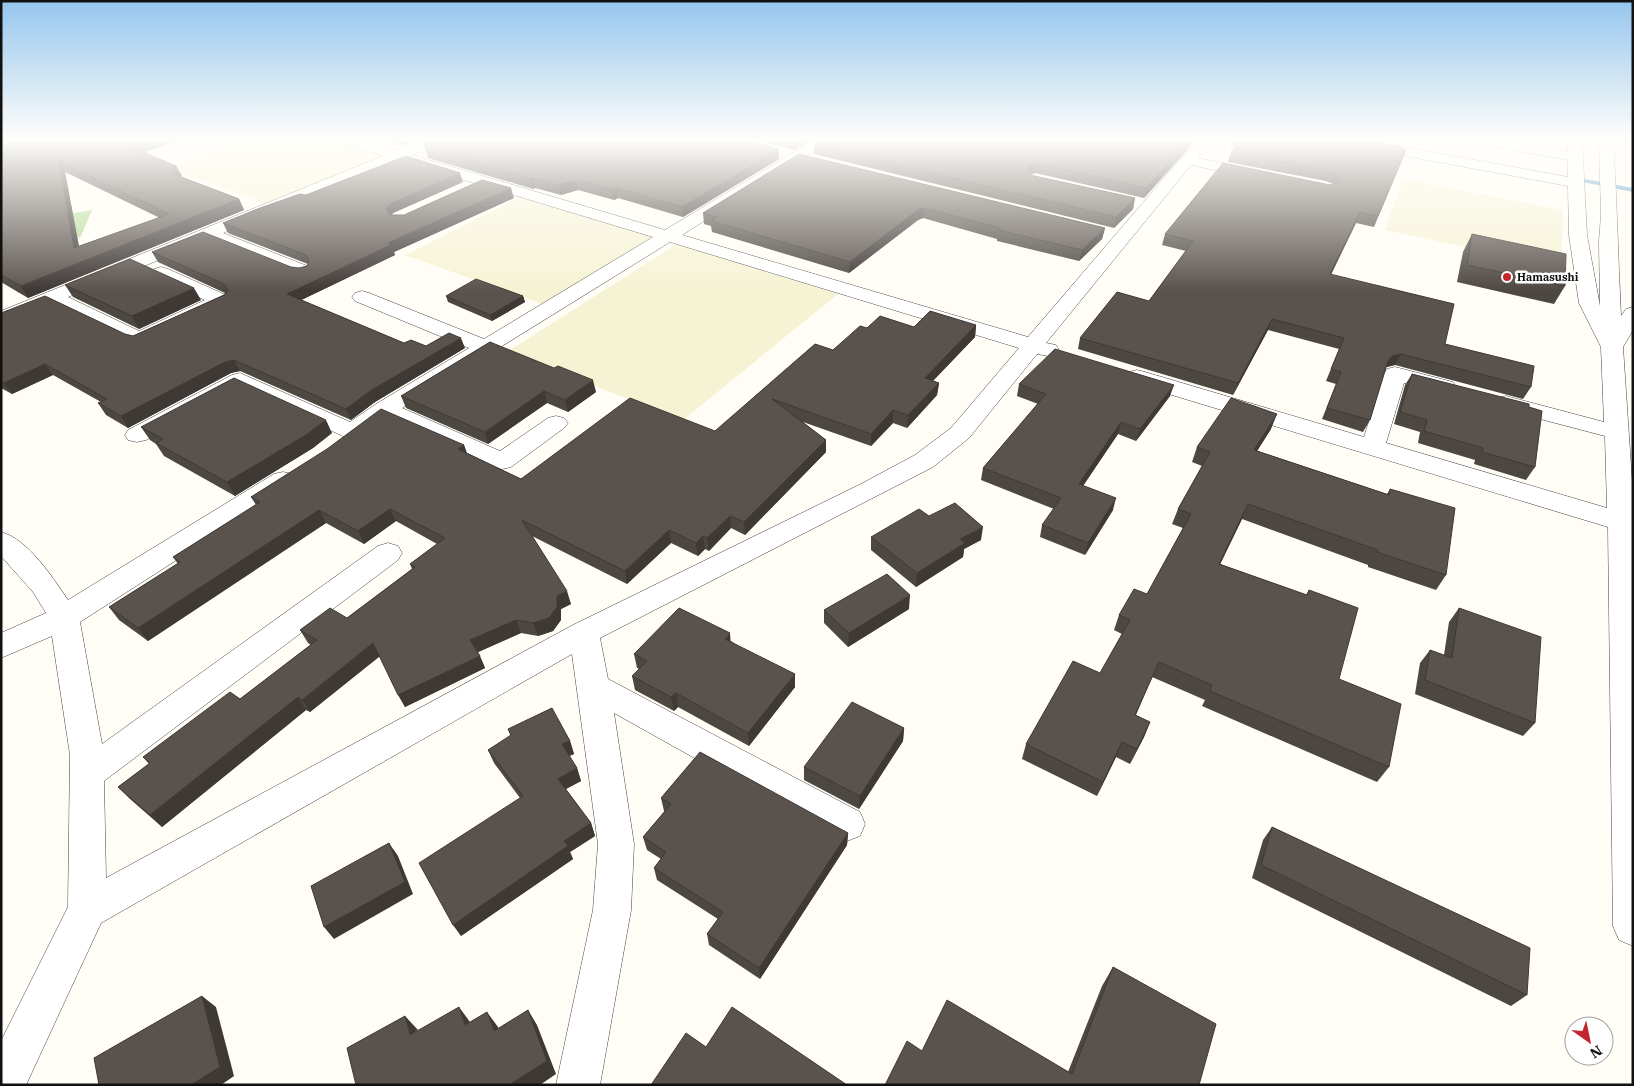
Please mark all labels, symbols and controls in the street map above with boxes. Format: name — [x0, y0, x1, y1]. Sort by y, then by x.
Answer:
place label: Hamasushi — [1517, 270, 1579, 284]
marker: Hamasushi — [1501, 271, 1513, 283]
north arrow — [1564, 1016, 1614, 1066]
text: N — [1587, 1041, 1606, 1062]

